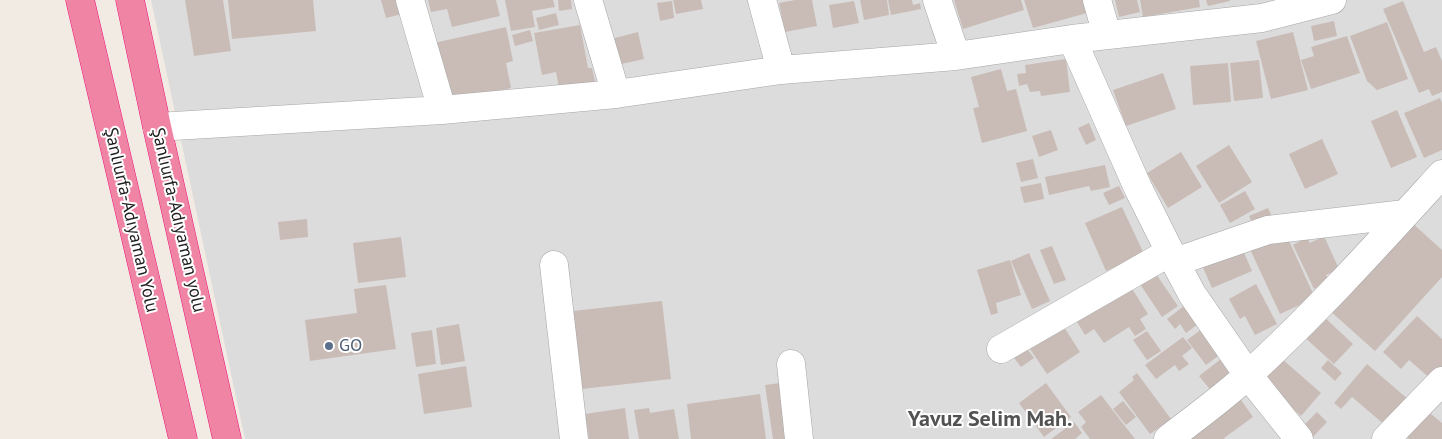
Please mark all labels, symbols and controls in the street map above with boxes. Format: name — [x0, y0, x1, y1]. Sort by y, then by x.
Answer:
street label: Şanlıurfa-Adıyaman Yolu — [99, 125, 163, 315]
street label: Şanlıurfa-Adıyaman yolu — [146, 126, 210, 314]
place label: GO — [339, 335, 362, 357]
marker: GO — [323, 340, 335, 352]
district label: Yavuz Selim Mah. — [908, 407, 1072, 433]

